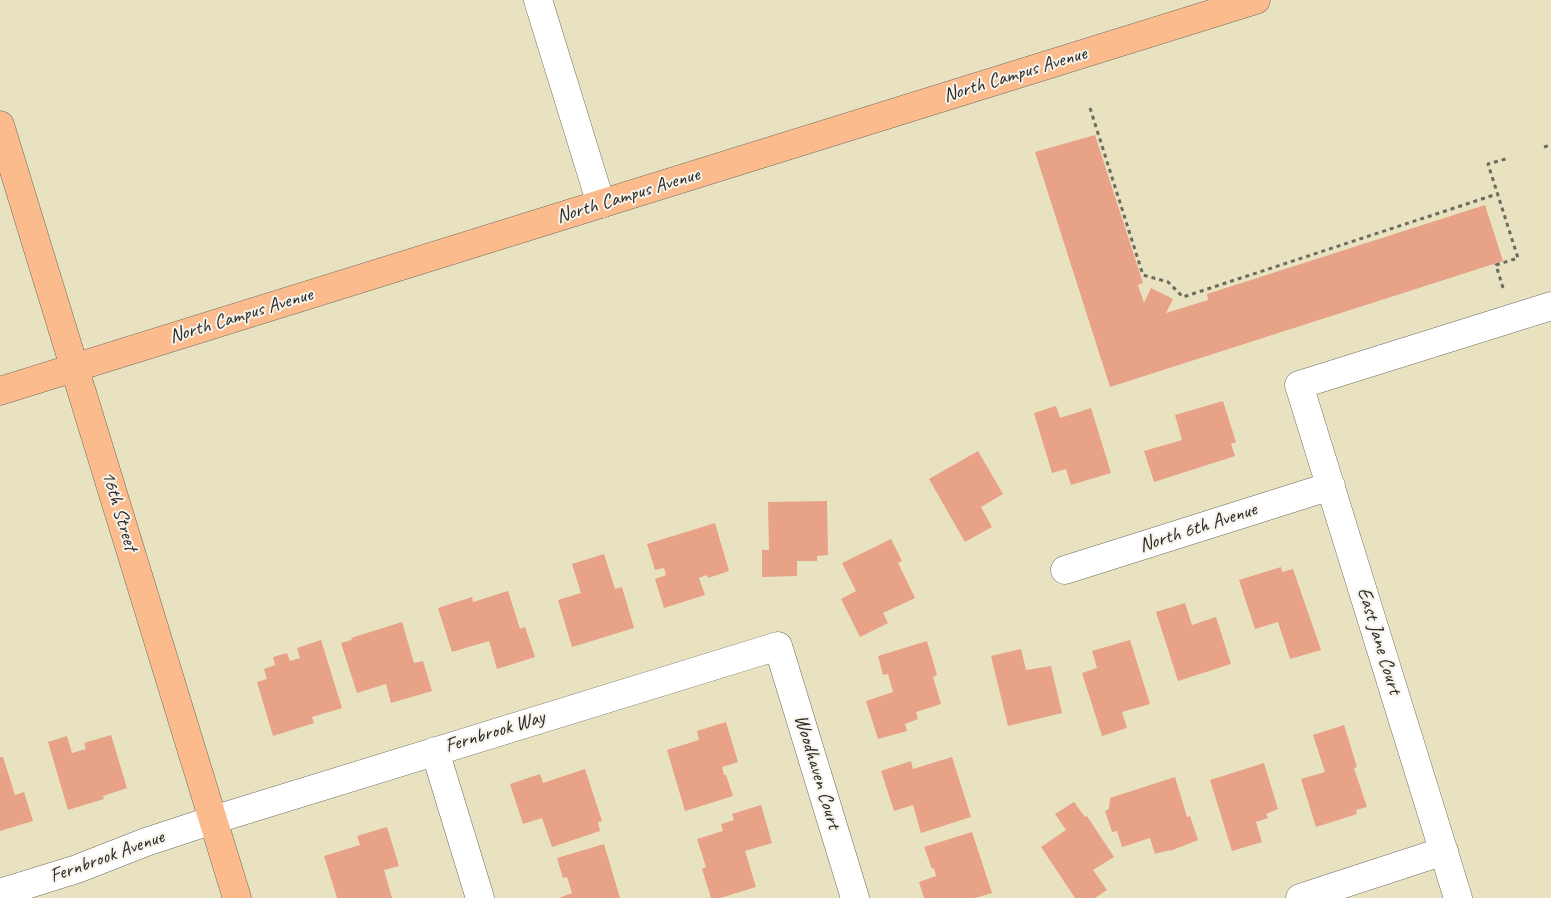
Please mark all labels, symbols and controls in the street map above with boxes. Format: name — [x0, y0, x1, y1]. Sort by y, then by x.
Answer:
street label: North Campus Avenue — [940, 42, 1090, 108]
street label: North Campus Avenue — [553, 163, 703, 229]
street label: North Campus Avenue — [166, 283, 316, 349]
street label: 16th Street — [96, 468, 142, 554]
street label: North 6th Avenue — [1136, 498, 1260, 558]
street label: East Jane Court — [1351, 585, 1407, 697]
street label: Fernbrook Way — [442, 705, 548, 759]
street label: Woodhaven Court — [788, 712, 846, 832]
street label: Fernbrook Avenue — [47, 825, 167, 889]

